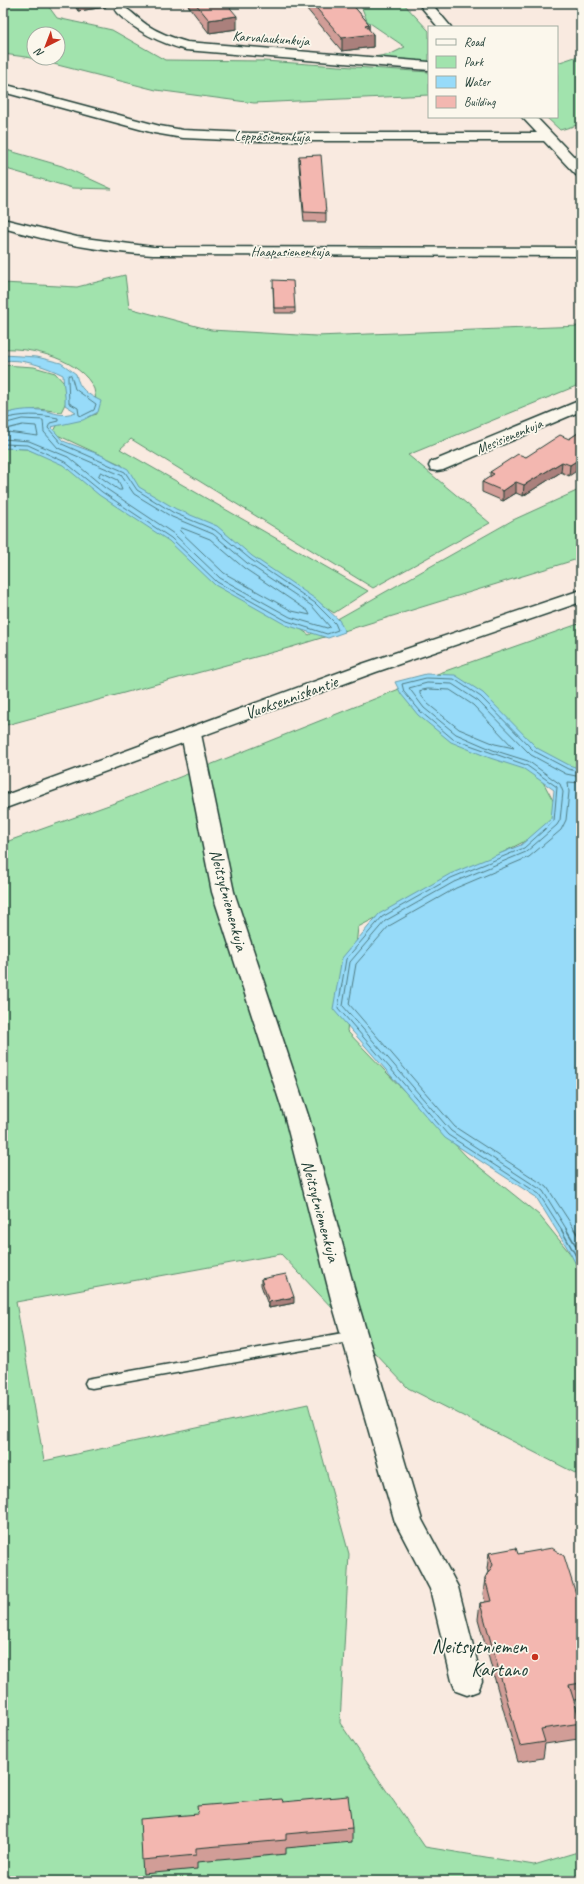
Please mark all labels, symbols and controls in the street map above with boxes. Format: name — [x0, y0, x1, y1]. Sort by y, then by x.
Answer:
north arrow — [26, 26, 66, 66]
legend — [428, 26, 558, 118]
street label: Karvalaukunkuja — [232, 27, 311, 50]
text: Road — [464, 34, 486, 50]
text: N — [30, 44, 47, 61]
text: Park — [464, 54, 485, 70]
text: Water — [464, 74, 492, 90]
text: Building — [464, 94, 496, 110]
street label: Leppäsienenkuja — [234, 127, 311, 146]
street label: Haapasienenkuja — [251, 243, 331, 260]
street label: Mesisienenkuja — [473, 415, 546, 458]
street label: Vuoksenniskantie — [242, 671, 342, 724]
street label: Neitsytniemenkuja — [205, 847, 253, 955]
street label: Neitsytniemenkuja — [297, 1158, 345, 1266]
place label: Neitsytniemen Kartano — [432, 1634, 528, 1682]
marker: Neitsytniemen Kartano — [530, 1652, 540, 1662]

